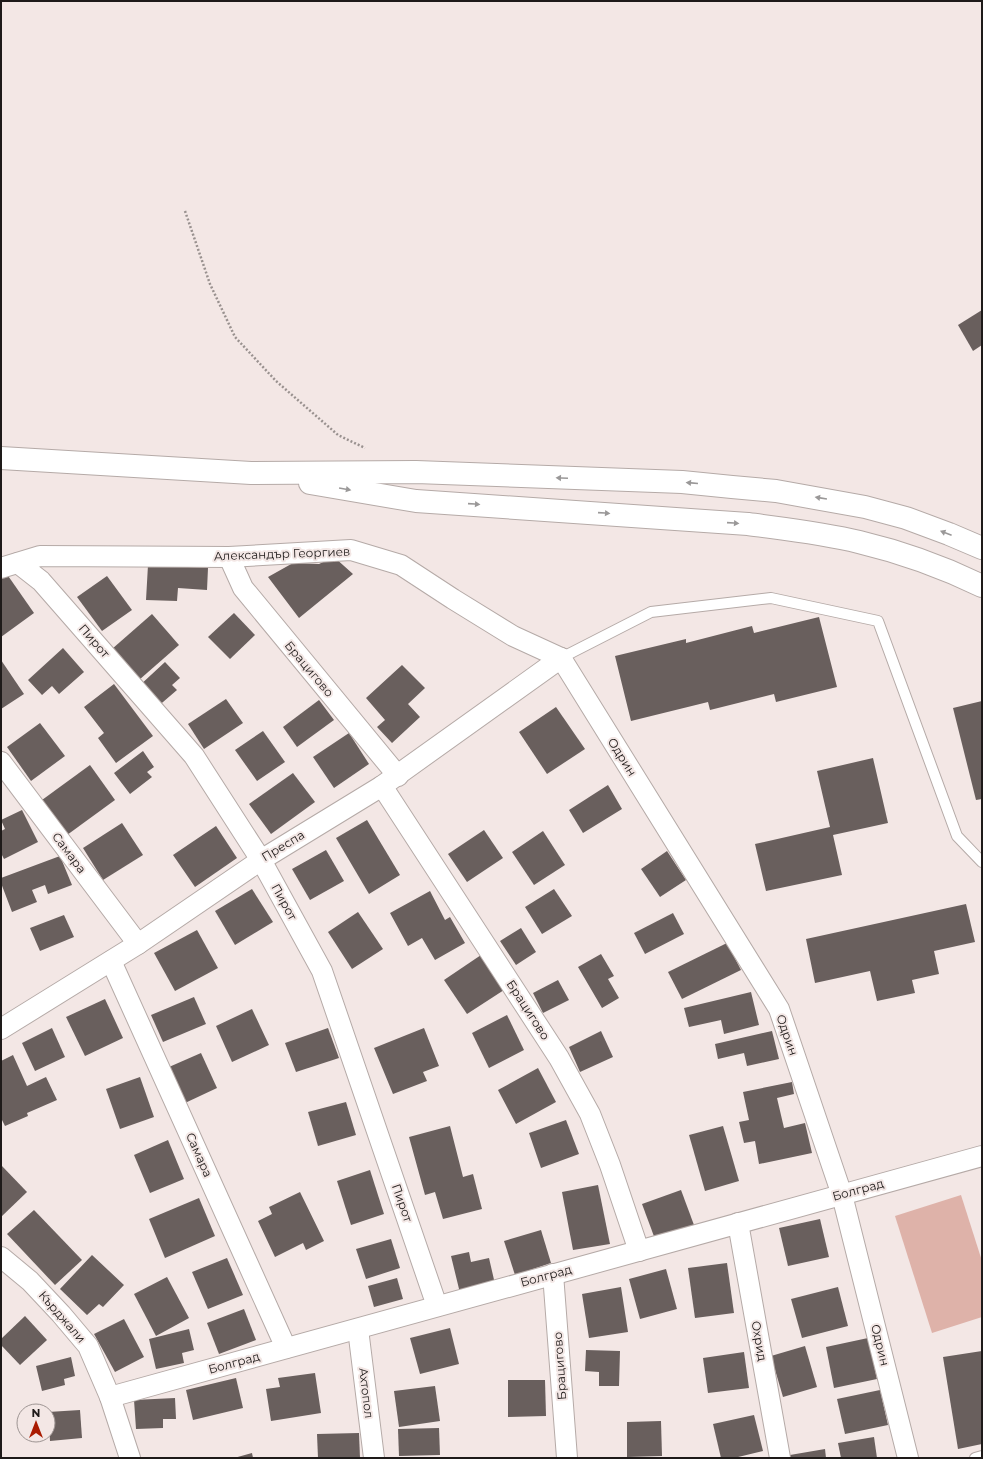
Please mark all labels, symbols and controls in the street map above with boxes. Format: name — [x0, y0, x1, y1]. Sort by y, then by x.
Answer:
one-way arrow — [556, 474, 568, 481]
one-way arrow — [686, 480, 698, 486]
one-way arrow — [339, 486, 351, 492]
one-way arrow — [815, 495, 827, 501]
one-way arrow — [468, 501, 480, 508]
one-way arrow — [598, 510, 610, 517]
one-way arrow — [727, 519, 739, 526]
one-way arrow — [941, 530, 952, 536]
street label: Александър Георгиев — [213, 544, 350, 563]
street label: Пирот — [76, 621, 113, 661]
street label: Брацигово — [282, 638, 337, 700]
street label: Одрин — [605, 735, 640, 779]
street label: Преспа — [259, 827, 307, 864]
street label: Самара — [49, 829, 90, 876]
street label: Пирот — [268, 881, 301, 923]
street label: Брацигово — [504, 977, 554, 1043]
street label: Одрин — [773, 1012, 801, 1057]
street label: Самара — [183, 1130, 216, 1179]
street label: Болград — [831, 1175, 885, 1204]
street label: Пирот — [389, 1182, 416, 1224]
street label: Болград — [519, 1261, 573, 1290]
street label: Кърджали — [36, 1288, 89, 1346]
street label: Охрид — [749, 1320, 770, 1362]
street label: Одрин — [868, 1322, 893, 1367]
street label: Брацигово — [550, 1331, 569, 1401]
street label: Болград — [207, 1348, 261, 1377]
street label: Ахтопол — [356, 1367, 377, 1419]
north arrow — [16, 1403, 56, 1443]
text: N — [32, 1406, 40, 1420]

